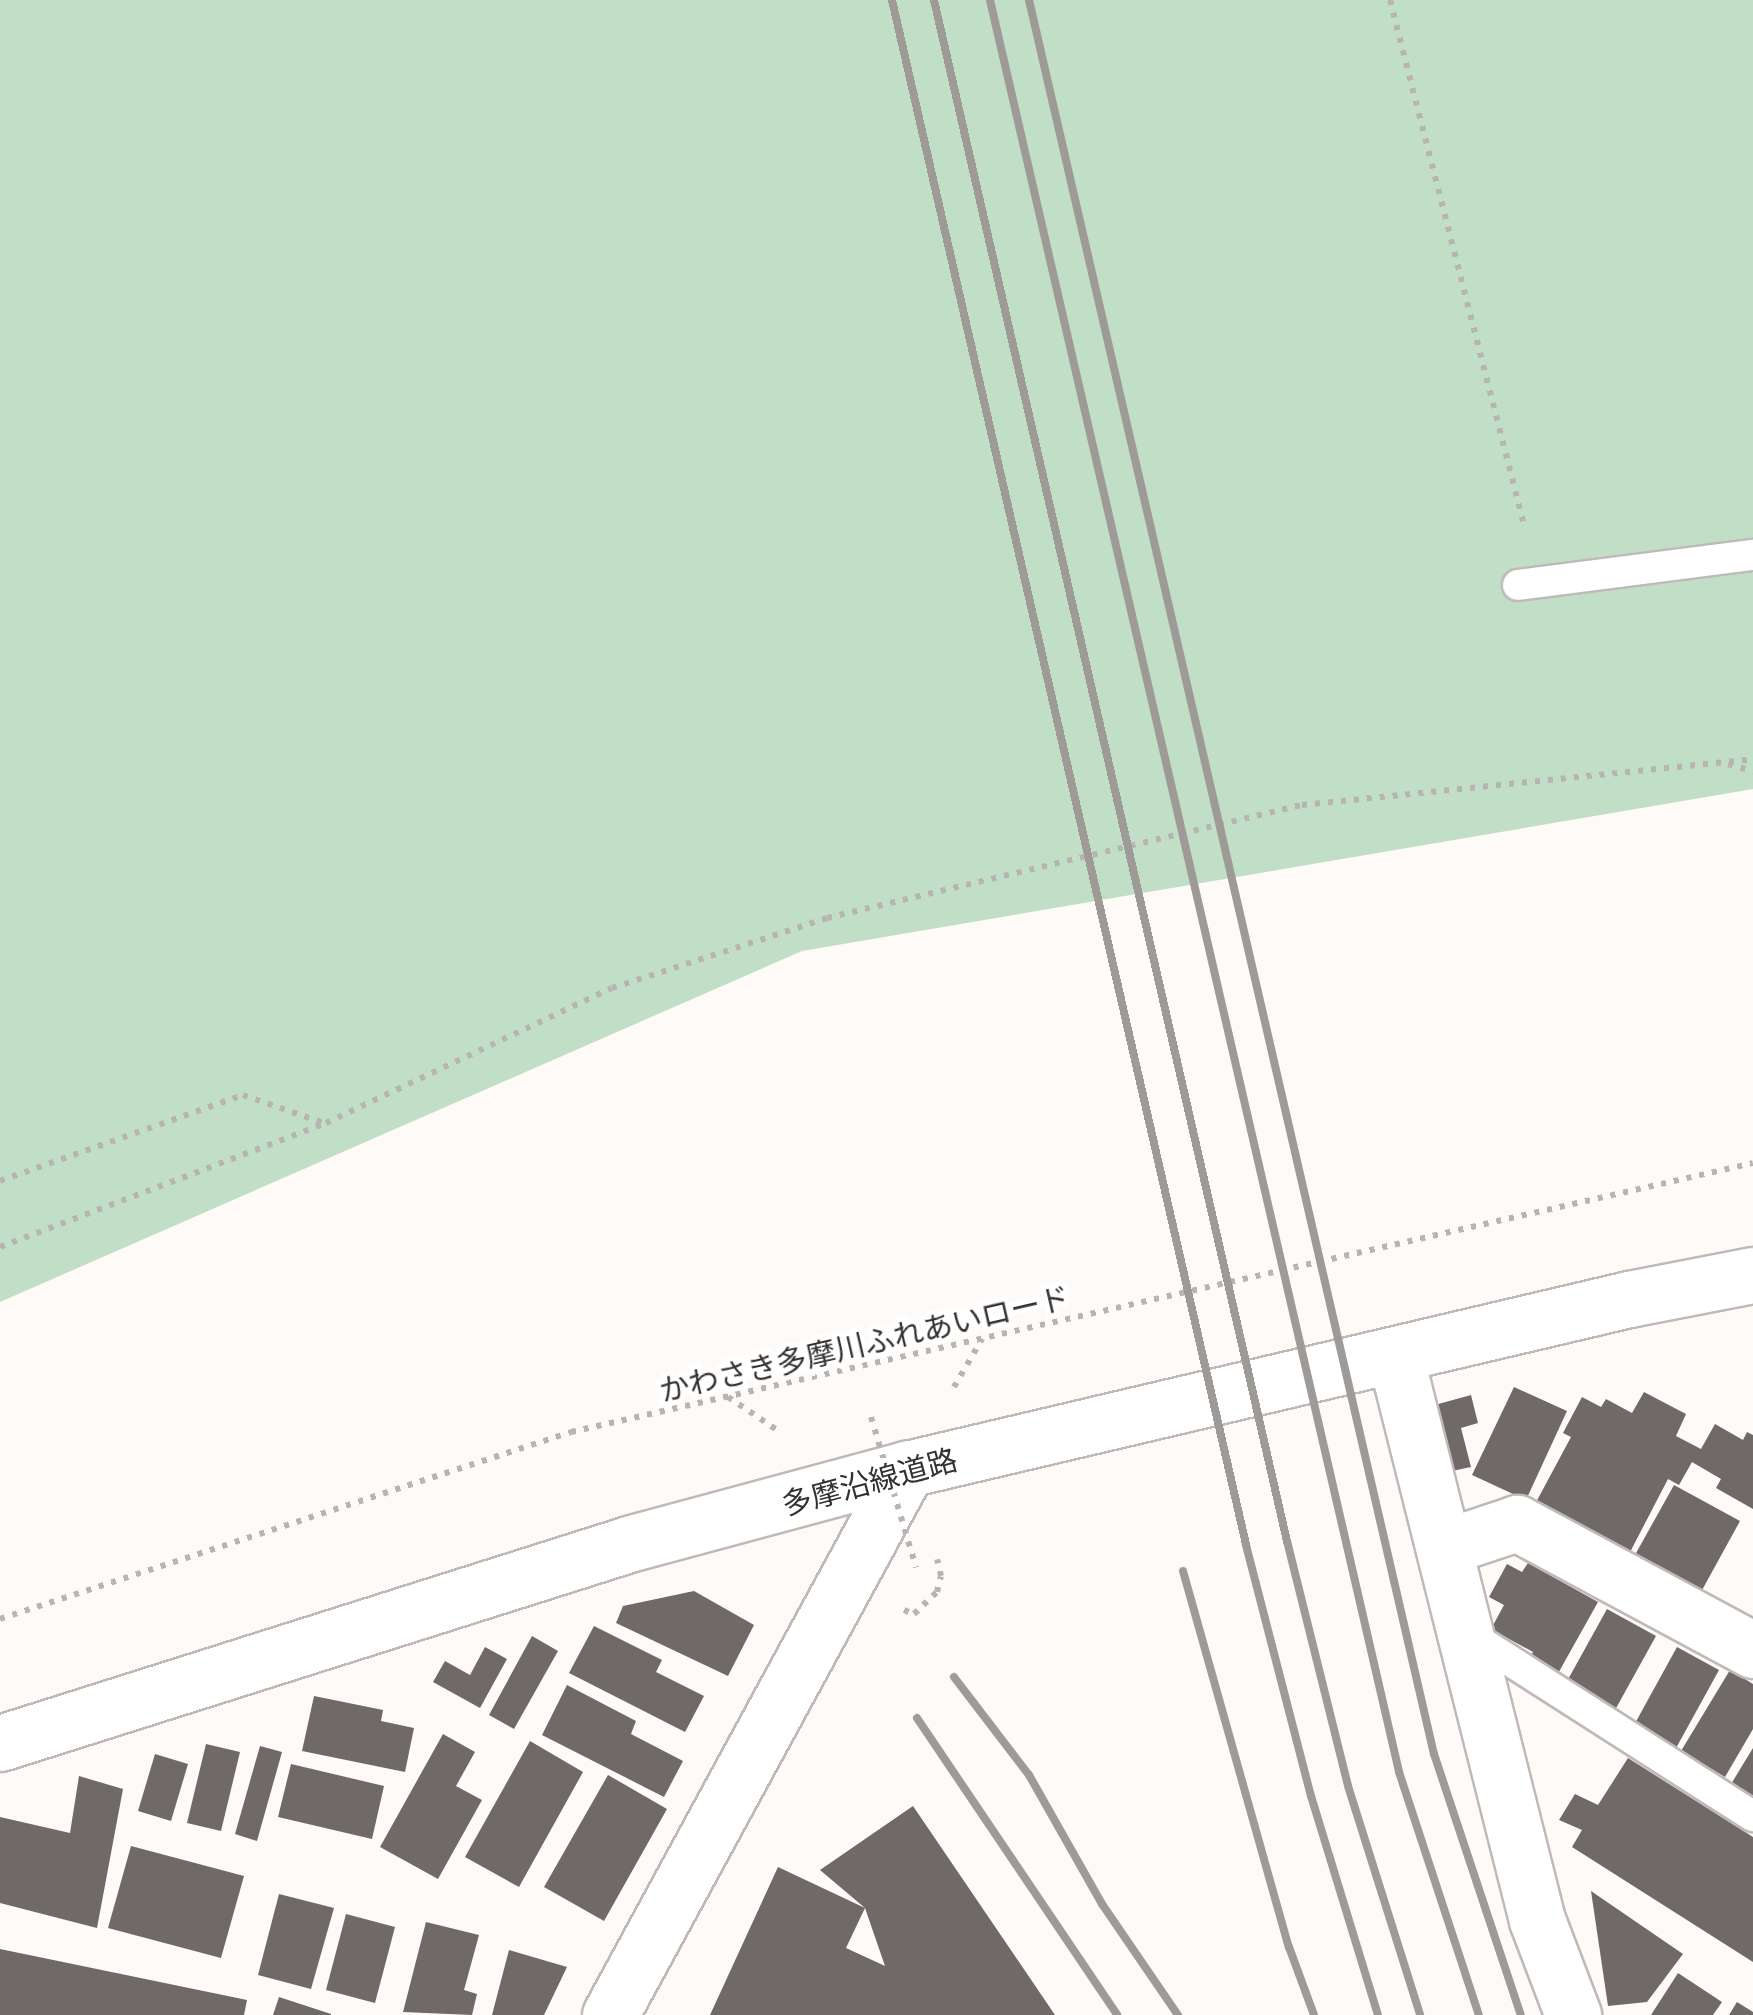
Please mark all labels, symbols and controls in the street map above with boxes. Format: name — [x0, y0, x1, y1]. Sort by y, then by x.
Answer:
street label: かわさき多摩川ふれあいロード — [655, 1277, 1073, 1407]
street label: 多摩沿線道路 — [777, 1439, 961, 1521]

